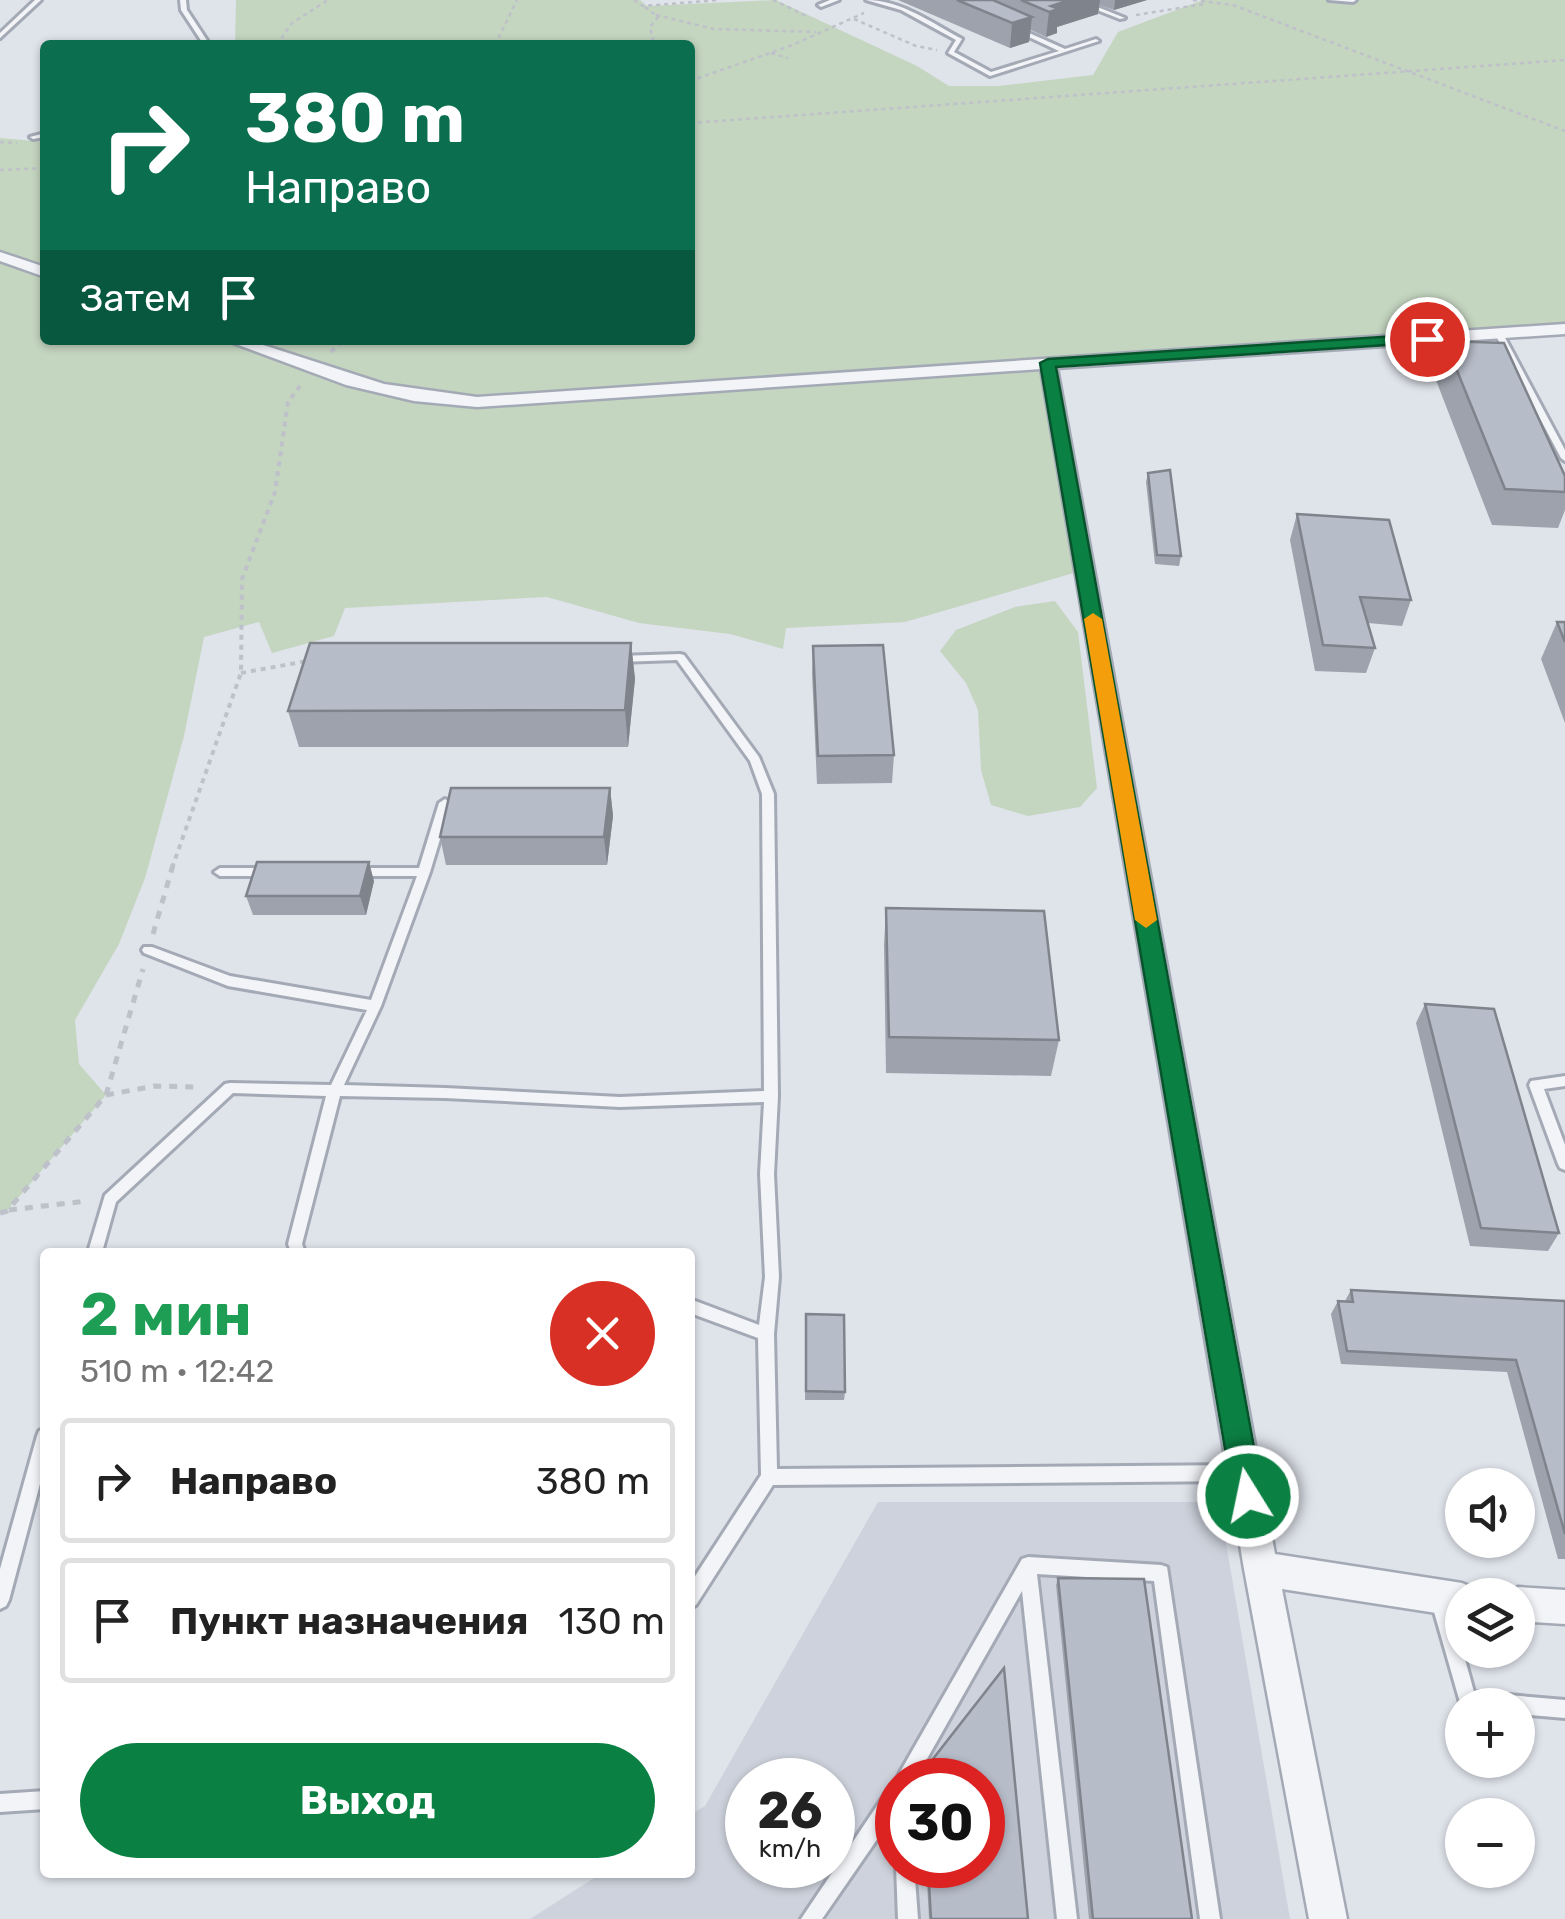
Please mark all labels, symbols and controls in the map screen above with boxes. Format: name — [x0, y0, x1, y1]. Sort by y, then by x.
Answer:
text: 380 m — [245, 77, 465, 160]
icon: right — [80, 80, 210, 210]
text: Направо — [245, 161, 431, 214]
icon: arrive — [211, 270, 266, 325]
text: Затем — [80, 275, 191, 321]
pin — [1385, 297, 1470, 382]
icon: arrive — [1400, 312, 1455, 367]
text: 2 мин — [80, 1279, 252, 1350]
button: close — [550, 1281, 655, 1386]
text: 510 m · 12:42 — [80, 1352, 274, 1390]
position arrow — [1196, 1444, 1300, 1548]
icon: right — [85, 1453, 140, 1508]
text: Направо — [170, 1458, 337, 1504]
text: 380 m — [536, 1458, 650, 1504]
map controls — [1445, 1468, 1535, 1888]
button: sound — [1445, 1468, 1535, 1558]
button: layers — [1445, 1578, 1535, 1668]
icon: arrive — [85, 1593, 140, 1648]
text: Пункт назначения — [170, 1598, 529, 1644]
text: 130 m — [559, 1598, 665, 1644]
button: + — [1445, 1688, 1535, 1778]
button: Выход — [80, 1743, 655, 1858]
speed limit sign: 30 — [875, 1758, 1005, 1888]
text: 26 — [757, 1781, 823, 1841]
button: − — [1445, 1798, 1535, 1888]
text: km/h — [759, 1834, 821, 1863]

